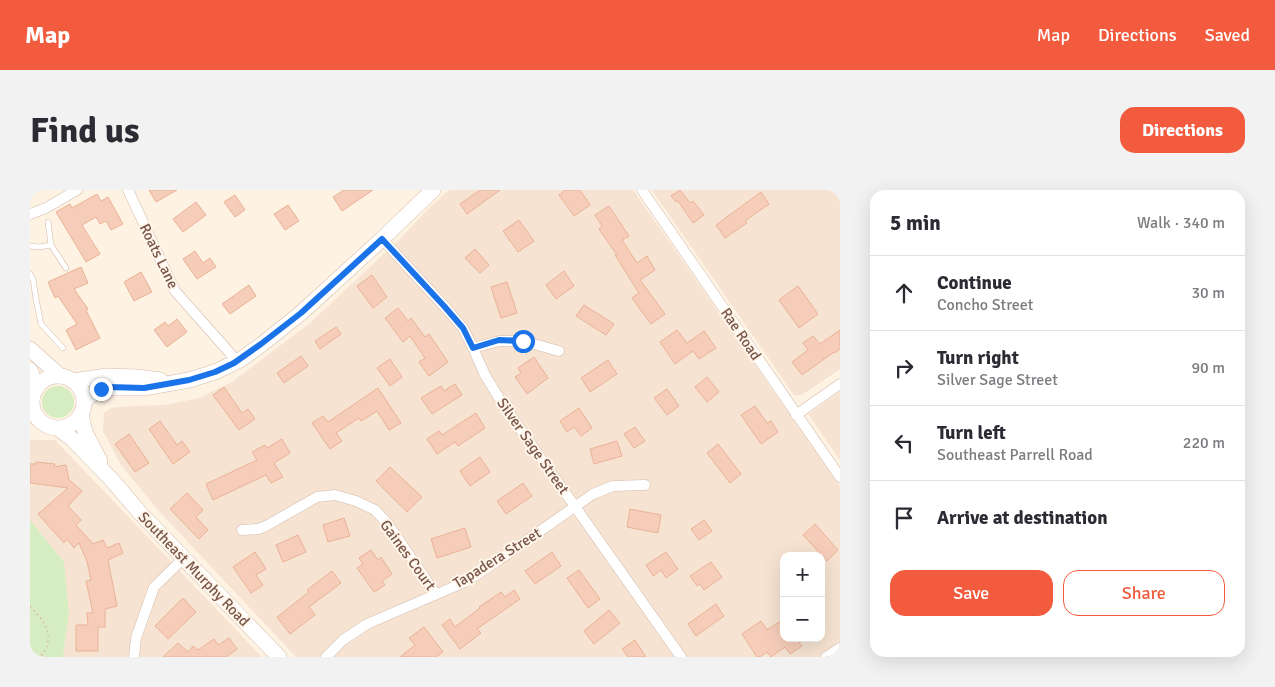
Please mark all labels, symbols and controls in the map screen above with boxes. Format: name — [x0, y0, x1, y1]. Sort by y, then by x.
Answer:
text: Map — [25, 20, 70, 50]
text: Map — [1037, 24, 1070, 46]
text: Directions — [1098, 24, 1177, 46]
text: Saved — [1205, 24, 1250, 46]
button: Directions — [1120, 107, 1245, 153]
text: Find us — [30, 109, 140, 152]
text: 5 min — [890, 210, 941, 236]
text: Walk · 340 m — [1137, 213, 1225, 233]
street label: Roats Lane — [136, 221, 182, 291]
text: Continue — [937, 271, 1012, 295]
icon: ahead — [890, 279, 918, 307]
text: 30 m — [1191, 283, 1225, 303]
text: Concho Street — [937, 295, 1033, 315]
street label: Rae Road — [717, 304, 765, 364]
route start — [512, 330, 535, 353]
text: Turn right — [937, 346, 1019, 370]
icon: right — [890, 354, 918, 382]
text: 90 m — [1191, 358, 1225, 378]
text: Silver Sage Street — [937, 370, 1058, 390]
route end — [90, 378, 113, 401]
street label: Silver Sage Street — [493, 394, 573, 498]
text: Turn left — [937, 421, 1006, 445]
icon: left — [890, 429, 918, 457]
text: 220 m — [1183, 433, 1225, 453]
text: Southeast Parrell Road — [937, 445, 1093, 465]
icon: arrive — [890, 504, 918, 532]
text: Arrive at destination — [937, 506, 1108, 530]
street label: Southeast Murphy Road — [135, 508, 253, 630]
street label: Gaines Court — [376, 516, 440, 594]
street label: Tapadera Street — [450, 524, 544, 592]
map controls — [780, 552, 825, 642]
button: + — [780, 552, 825, 597]
button: Save — [890, 570, 1053, 616]
button: Share — [1063, 570, 1225, 616]
button: − — [780, 597, 825, 642]

